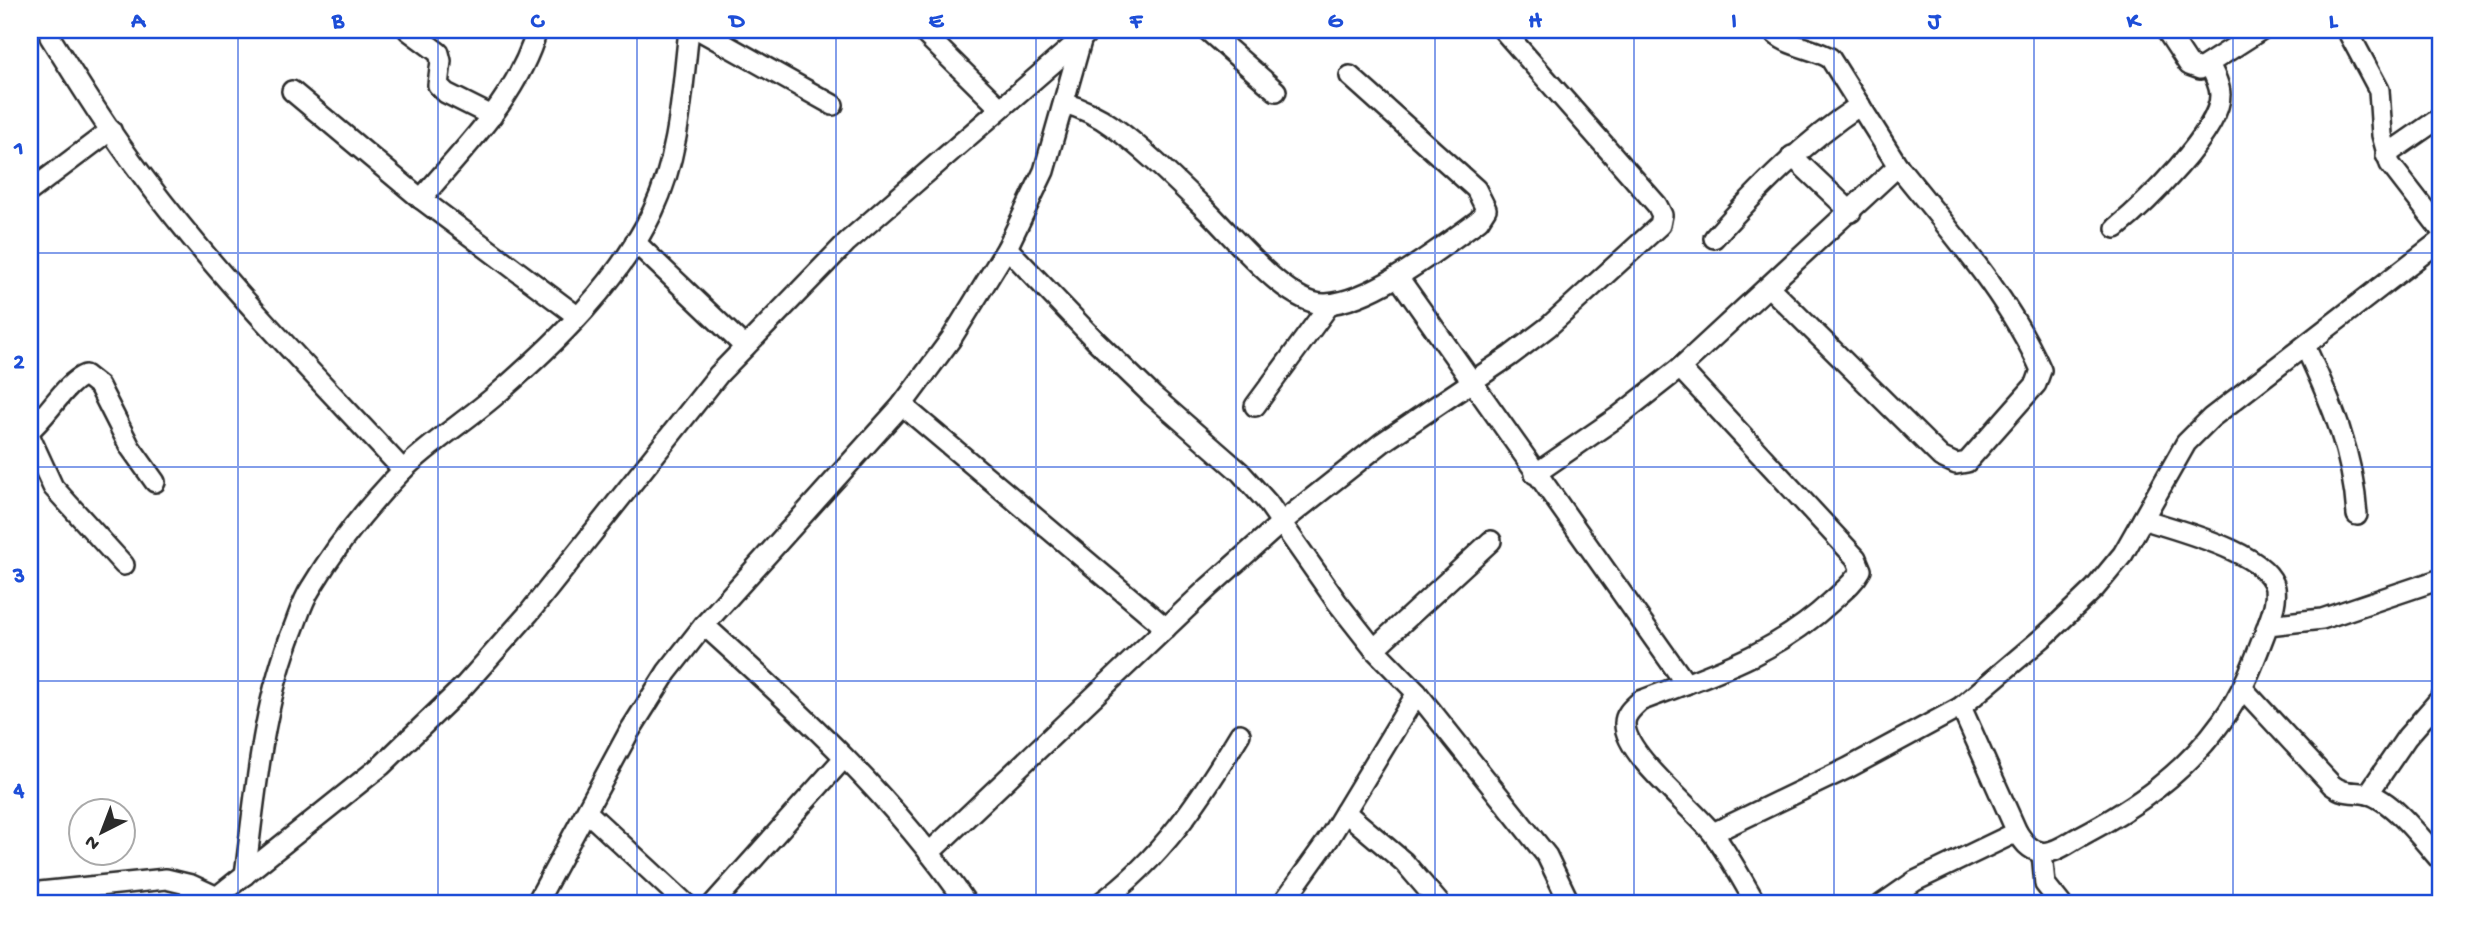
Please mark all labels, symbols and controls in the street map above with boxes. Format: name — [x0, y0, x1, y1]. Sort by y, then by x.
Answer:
text: A — [130, 9, 146, 36]
text: B — [331, 9, 345, 36]
text: C — [531, 9, 546, 36]
text: D — [728, 9, 746, 36]
text: E — [929, 9, 945, 36]
text: F — [1129, 9, 1144, 36]
text: G — [1328, 9, 1344, 36]
text: H — [1528, 9, 1542, 36]
text: I — [1731, 9, 1737, 36]
text: J — [1927, 9, 1942, 36]
text: K — [2126, 9, 2143, 36]
text: L — [2329, 9, 2339, 36]
text: 1 — [13, 136, 24, 163]
text: 2 — [13, 350, 25, 377]
text: 3 — [12, 564, 25, 591]
text: 4 — [13, 778, 25, 805]
north arrow — [66, 797, 136, 867]
text: N — [81, 829, 105, 855]

